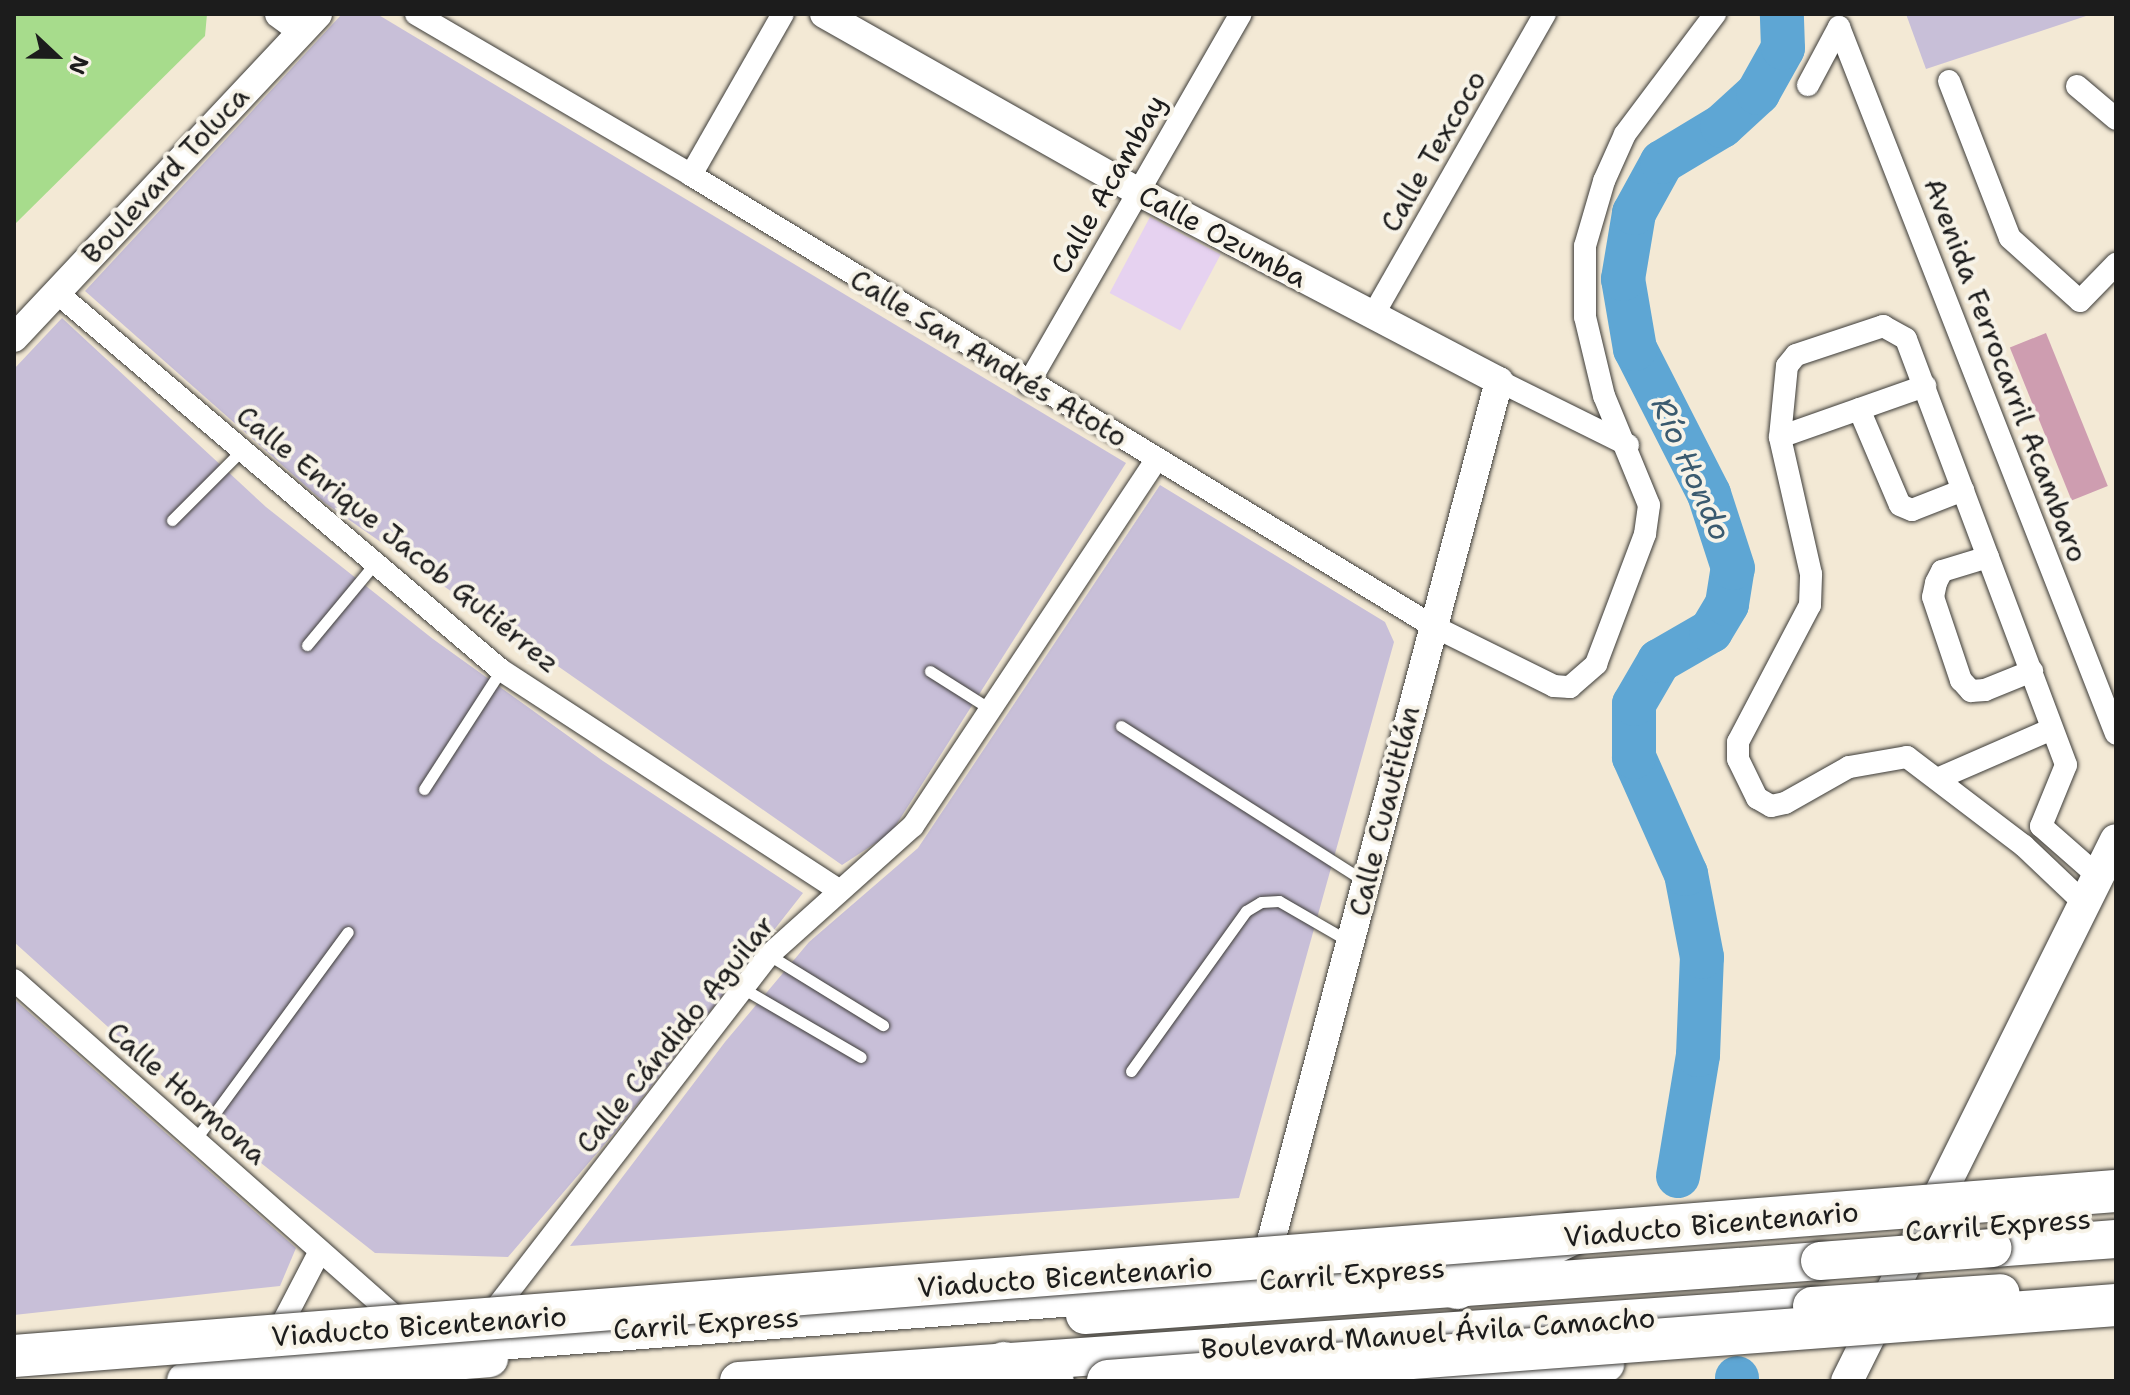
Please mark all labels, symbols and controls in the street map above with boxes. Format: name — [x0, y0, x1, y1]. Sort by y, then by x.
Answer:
north arrow — [16, 16, 96, 96]
text: N — [62, 52, 95, 79]
street label: Calle Texcoco — [1373, 64, 1493, 238]
street label: Boulevard Toluca — [74, 80, 256, 270]
street label: Calle Acambay — [1043, 89, 1173, 279]
street label: Avenida Ferrocarril Acambaro — [1917, 173, 2095, 567]
street label: Calle Ozumba — [1133, 178, 1313, 294]
street label: Calle San Andrés Atoto — [844, 262, 1134, 454]
water label: Río Hondo — [1643, 392, 1739, 546]
street label: Calle Enrique Jacob Gutiérrez — [230, 398, 566, 680]
street label: Calle Cuautitlán — [1342, 702, 1426, 920]
street label: Calle Cándido Aguilar — [569, 908, 781, 1160]
street label: Calle Hormona — [100, 1015, 274, 1171]
street label: Viaducto Bicentenario — [1562, 1194, 1860, 1254]
street label: Carril Express — [1904, 1202, 2092, 1248]
street label: Viaducto Bicentenario — [916, 1250, 1214, 1304]
street label: Carril Express — [1258, 1251, 1446, 1297]
street label: Viaducto Bicentenario — [270, 1299, 568, 1353]
street label: Carril Express — [612, 1300, 800, 1346]
street label: Boulevard Manuel Ávila Camacho — [1200, 1300, 1656, 1366]

